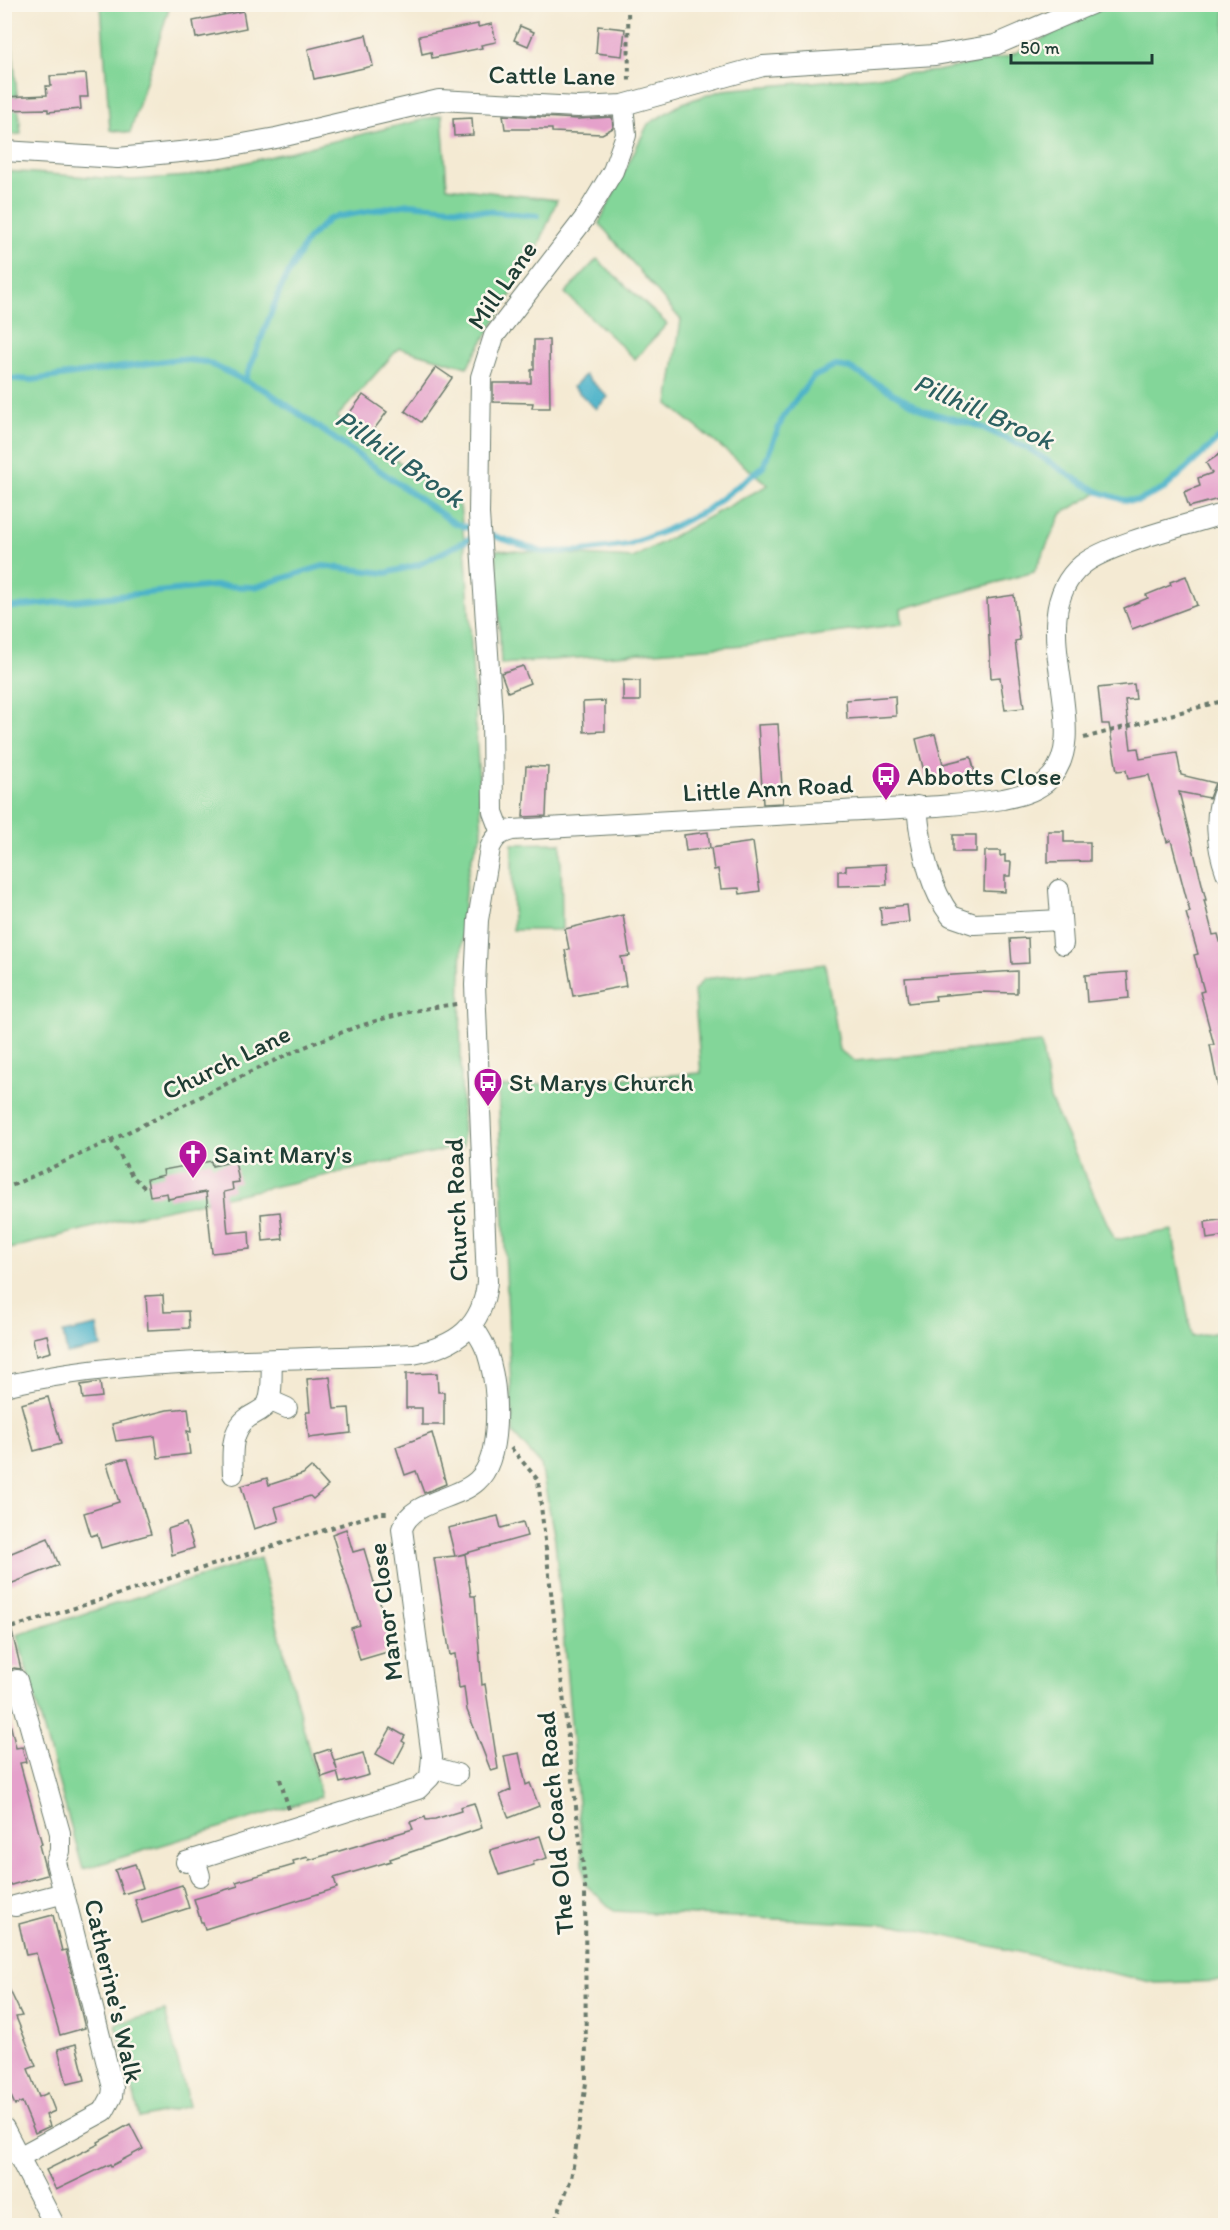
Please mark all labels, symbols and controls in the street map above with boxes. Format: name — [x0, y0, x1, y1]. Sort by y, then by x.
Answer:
scale bar — [1011, 27, 1152, 65]
text: 50 m — [1020, 37, 1060, 59]
street label: Cattle Lane — [488, 58, 616, 92]
street label: Mill Lane — [460, 235, 544, 335]
water label: Pillhill Brook — [909, 365, 1061, 457]
water label: Pillhill Brook — [329, 401, 473, 516]
bus stop icon: Abbotts Close — [870, 760, 902, 802]
place label: Abbotts Close — [907, 760, 1061, 792]
street label: Little Ann Road — [682, 768, 855, 808]
street label: Church Lane — [156, 1017, 296, 1107]
bus stop icon: St Marys Church — [472, 1066, 504, 1108]
place label: St Marys Church — [509, 1066, 693, 1098]
church icon: Saint Mary's — [177, 1138, 209, 1180]
place label: Saint Mary's — [214, 1138, 353, 1170]
street label: Church Road — [438, 1138, 474, 1282]
street label: Manor Close — [361, 1541, 409, 1683]
street label: The Old Coach Road — [529, 1710, 581, 1936]
street label: Catherine's Walk — [77, 1896, 151, 2087]

